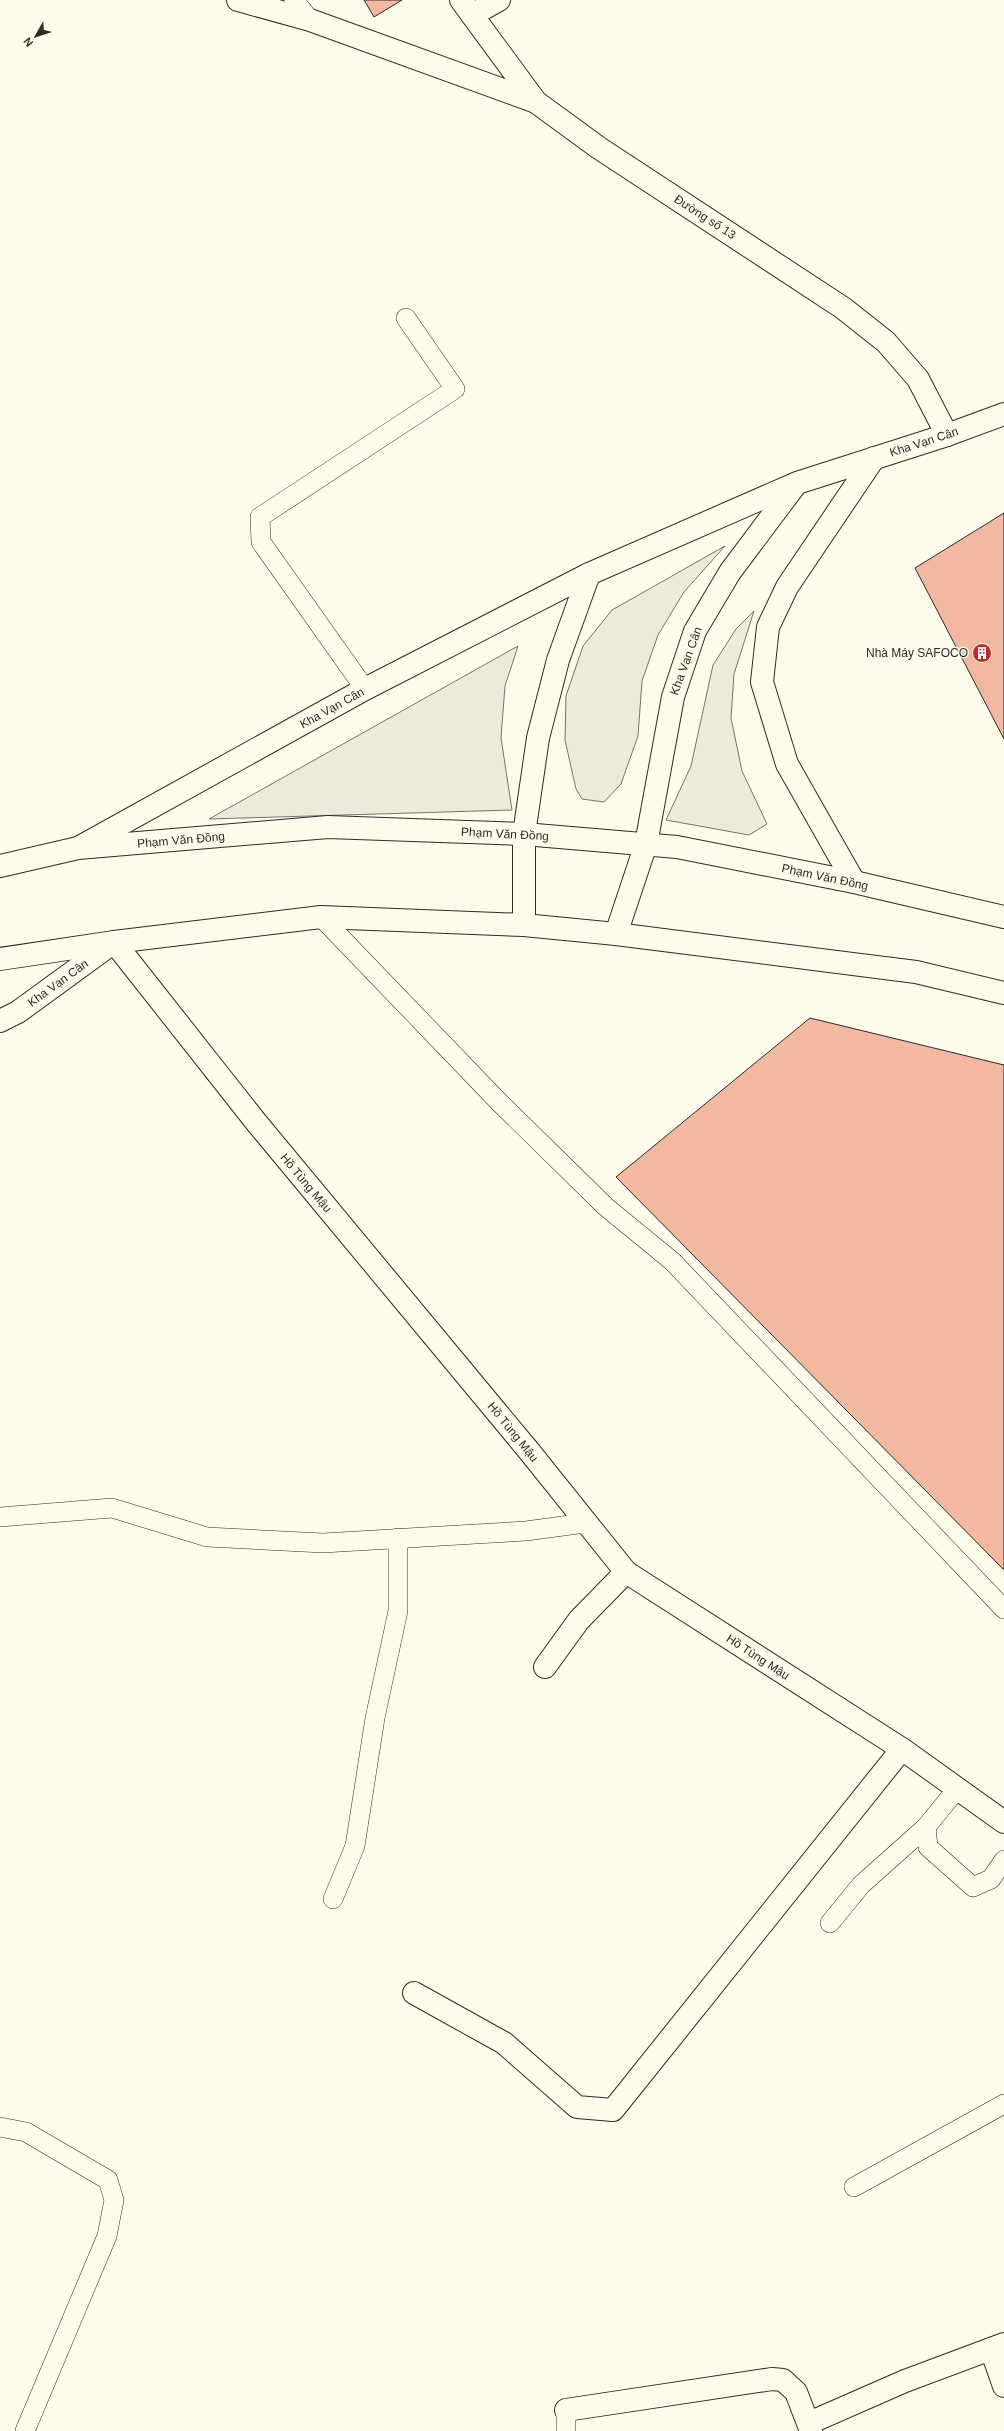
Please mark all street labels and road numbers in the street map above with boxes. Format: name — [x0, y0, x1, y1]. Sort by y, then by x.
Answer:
street label: Đường số 13 — [672, 192, 739, 242]
street label: Kha Vạn Cân — [888, 424, 960, 460]
street label: Kha Vạn Cân — [667, 625, 705, 697]
street label: Kha Vạn Cân — [297, 685, 367, 731]
street label: Phạm Văn Đồng — [461, 825, 549, 843]
street label: Phạm Văn Đồng — [137, 829, 225, 851]
street label: Phạm Văn Đồng — [780, 861, 870, 893]
street label: Kha Vạn Cân — [25, 956, 91, 1010]
street label: Hồ Tùng Mậu — [277, 1151, 335, 1215]
street label: Hồ Tùng Mậu — [485, 1399, 541, 1465]
street label: Hồ Tùng Mậu — [724, 1631, 792, 1683]

